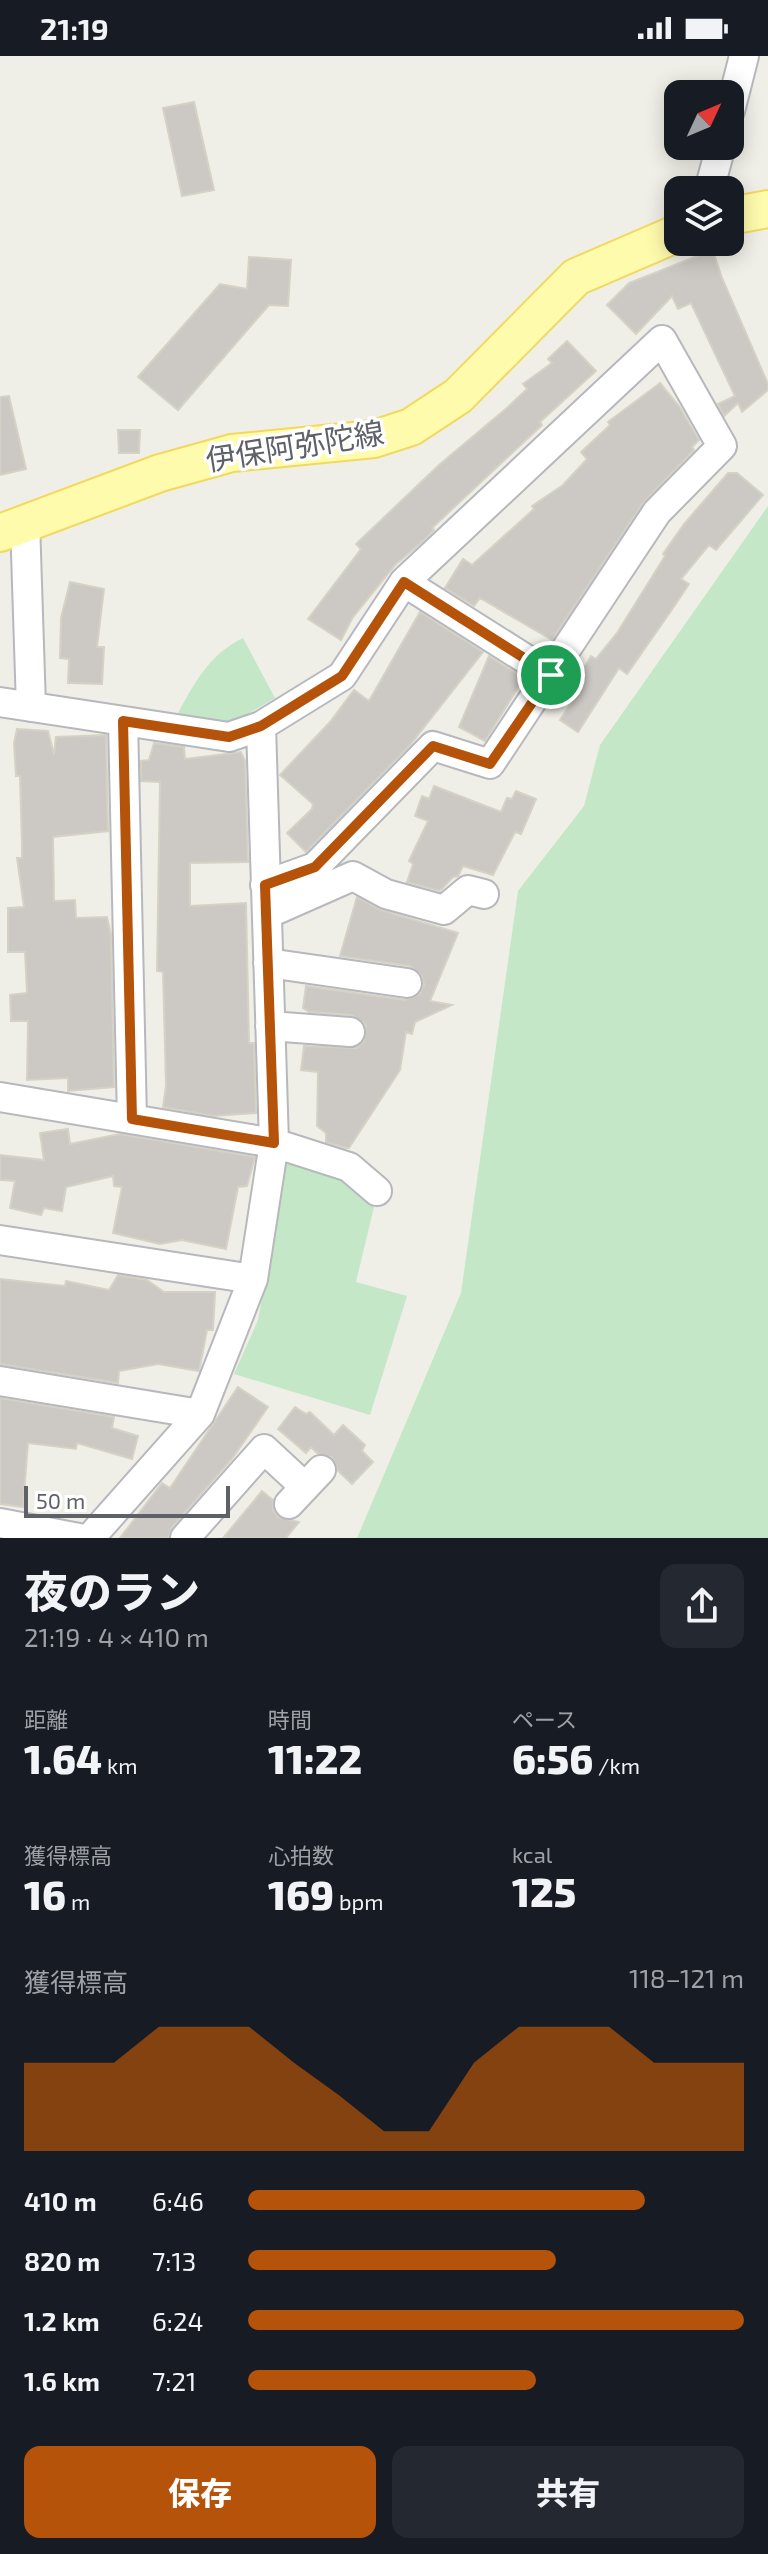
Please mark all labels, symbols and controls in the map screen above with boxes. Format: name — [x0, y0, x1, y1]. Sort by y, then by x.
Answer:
text: 21:19 — [40, 10, 109, 46]
north arrow — [664, 80, 744, 160]
map controls — [664, 80, 744, 256]
button: layers — [664, 176, 744, 256]
street label: 伊保阿弥陀線 — [203, 413, 386, 477]
pin — [517, 641, 585, 709]
icon: arrive — [529, 653, 573, 697]
scale bar — [24, 1482, 230, 1518]
text: 50 m — [36, 1487, 85, 1513]
text: 夜のラン — [24, 1564, 200, 1617]
button: share — [660, 1564, 744, 1648]
text: 21:19 · 4 × 410 m — [24, 1621, 209, 1652]
text: 距離 — [24, 1706, 68, 1732]
text: 時間 — [268, 1706, 312, 1732]
text: ペース — [512, 1706, 577, 1732]
text: 1.64 — [24, 1734, 102, 1782]
text: 11:22 — [268, 1734, 362, 1782]
text: 6:56 — [512, 1734, 593, 1782]
text: km — [102, 1752, 137, 1778]
text: /km — [593, 1752, 640, 1778]
text: kcal — [512, 1841, 552, 1867]
text: 獲得標高 — [24, 1842, 112, 1868]
text: 心拍数 — [268, 1842, 334, 1868]
text: 125 — [512, 1867, 576, 1915]
text: 16 — [24, 1870, 66, 1918]
text: 169 — [268, 1870, 334, 1918]
text: m — [66, 1888, 90, 1914]
text: bpm — [334, 1888, 384, 1914]
text: 118–121 m — [629, 1962, 744, 1993]
text: 獲得標高 — [24, 1966, 128, 1997]
text: 410 m — [24, 2185, 97, 2216]
text: 6:46 — [152, 2185, 204, 2216]
text: 820 m — [24, 2245, 100, 2276]
text: 7:13 — [152, 2245, 196, 2276]
text: 1.2 km — [24, 2305, 100, 2336]
text: 6:24 — [152, 2305, 204, 2336]
text: 1.6 km — [24, 2365, 100, 2396]
text: 7:21 — [152, 2365, 196, 2396]
button: 保存 — [24, 2446, 376, 2538]
button: 共有 — [392, 2446, 744, 2538]

